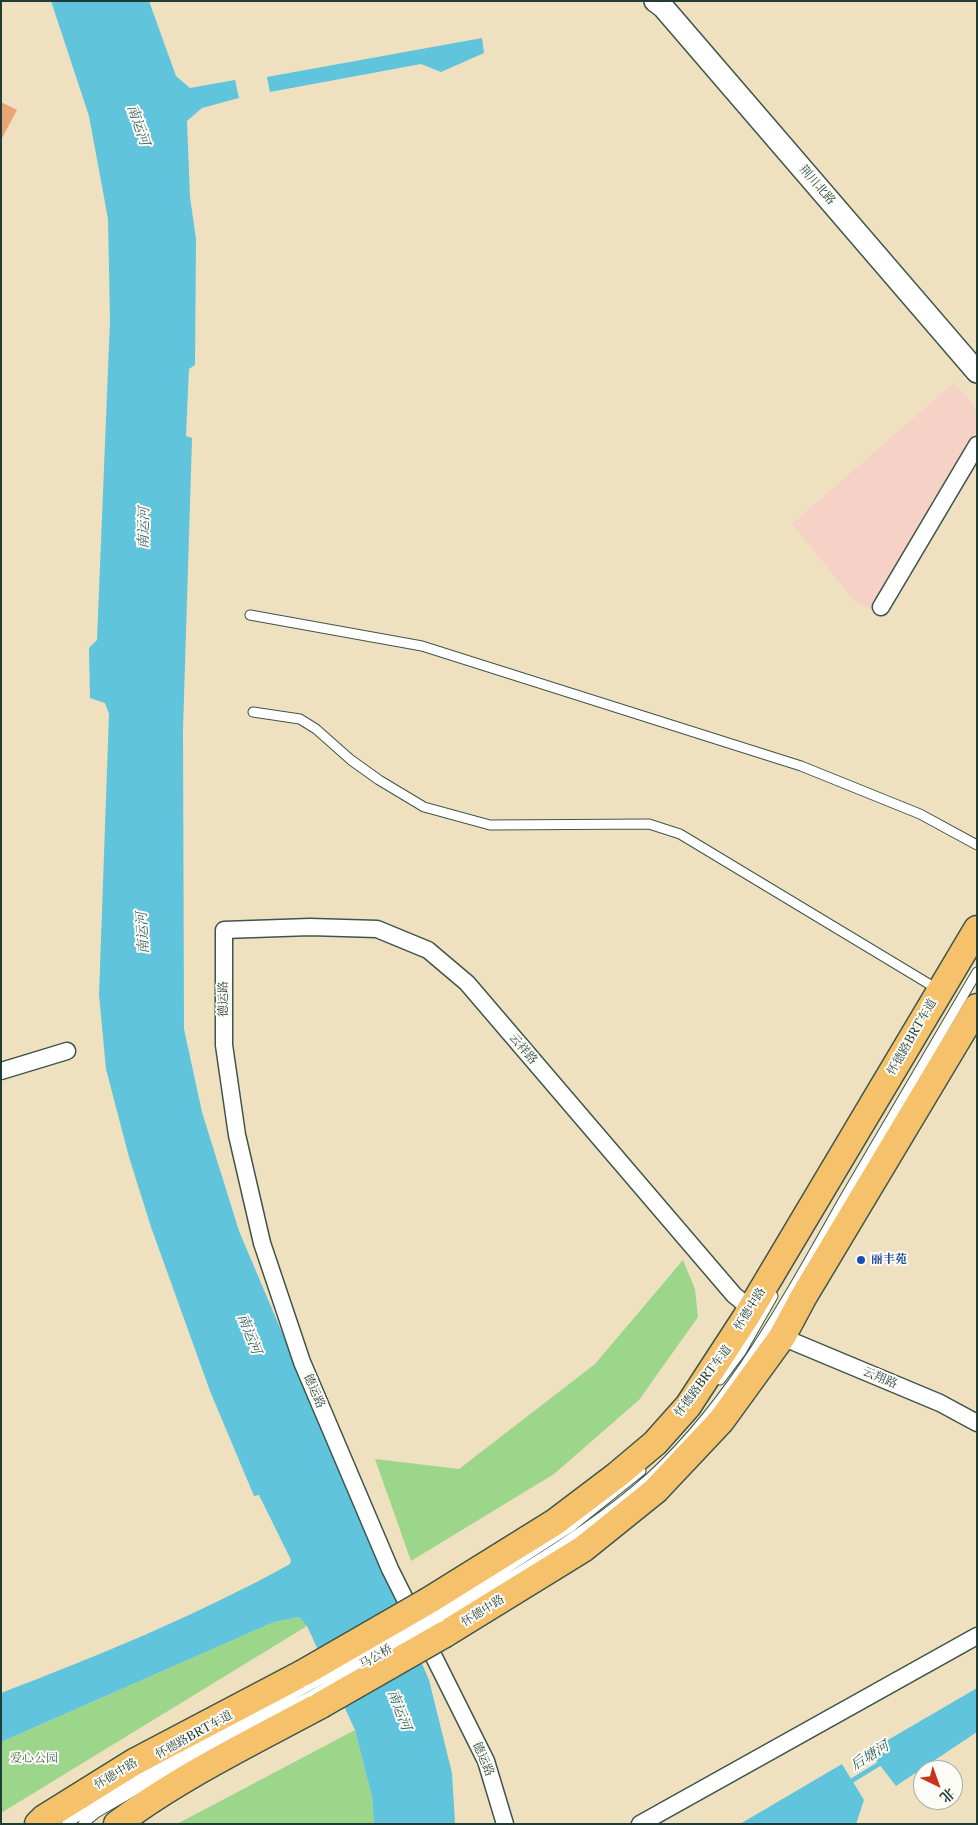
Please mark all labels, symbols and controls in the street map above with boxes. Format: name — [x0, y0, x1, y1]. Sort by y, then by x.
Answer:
water label: 南运河 — [123, 102, 153, 148]
street label: 荆川北路 — [796, 162, 838, 208]
water label: 南运河 — [135, 507, 153, 549]
water label: 南运河 — [134, 912, 152, 954]
street label: 德运路 — [217, 981, 231, 1017]
street label: 怀德路BRT车道 — [884, 996, 940, 1078]
street label: 云祥路 — [506, 1031, 540, 1067]
place label: 丽丰苑 — [871, 1253, 907, 1267]
marker: 丽丰苑 — [855, 1254, 867, 1266]
street label: 怀德中路 — [731, 1285, 769, 1333]
water label: 南运河 — [233, 1311, 265, 1357]
street label: 怀德路BRT车道 — [671, 1342, 735, 1420]
street label: 云翔路 — [861, 1364, 899, 1392]
street label: 德运路 — [300, 1372, 328, 1410]
street label: 怀德中路 — [459, 1592, 507, 1630]
street label: 马公桥 — [357, 1642, 395, 1672]
water label: 南运河 — [384, 1687, 414, 1733]
street label: 怀德路BRT车道 — [153, 1708, 235, 1762]
water label: 后塘河 — [848, 1738, 892, 1774]
street label: 德运路 — [469, 1740, 497, 1778]
park label: 爱心公园 — [10, 1752, 58, 1766]
street label: 怀德中路 — [92, 1755, 140, 1793]
north arrow — [913, 1760, 963, 1810]
text: 北 — [936, 1784, 959, 1807]

